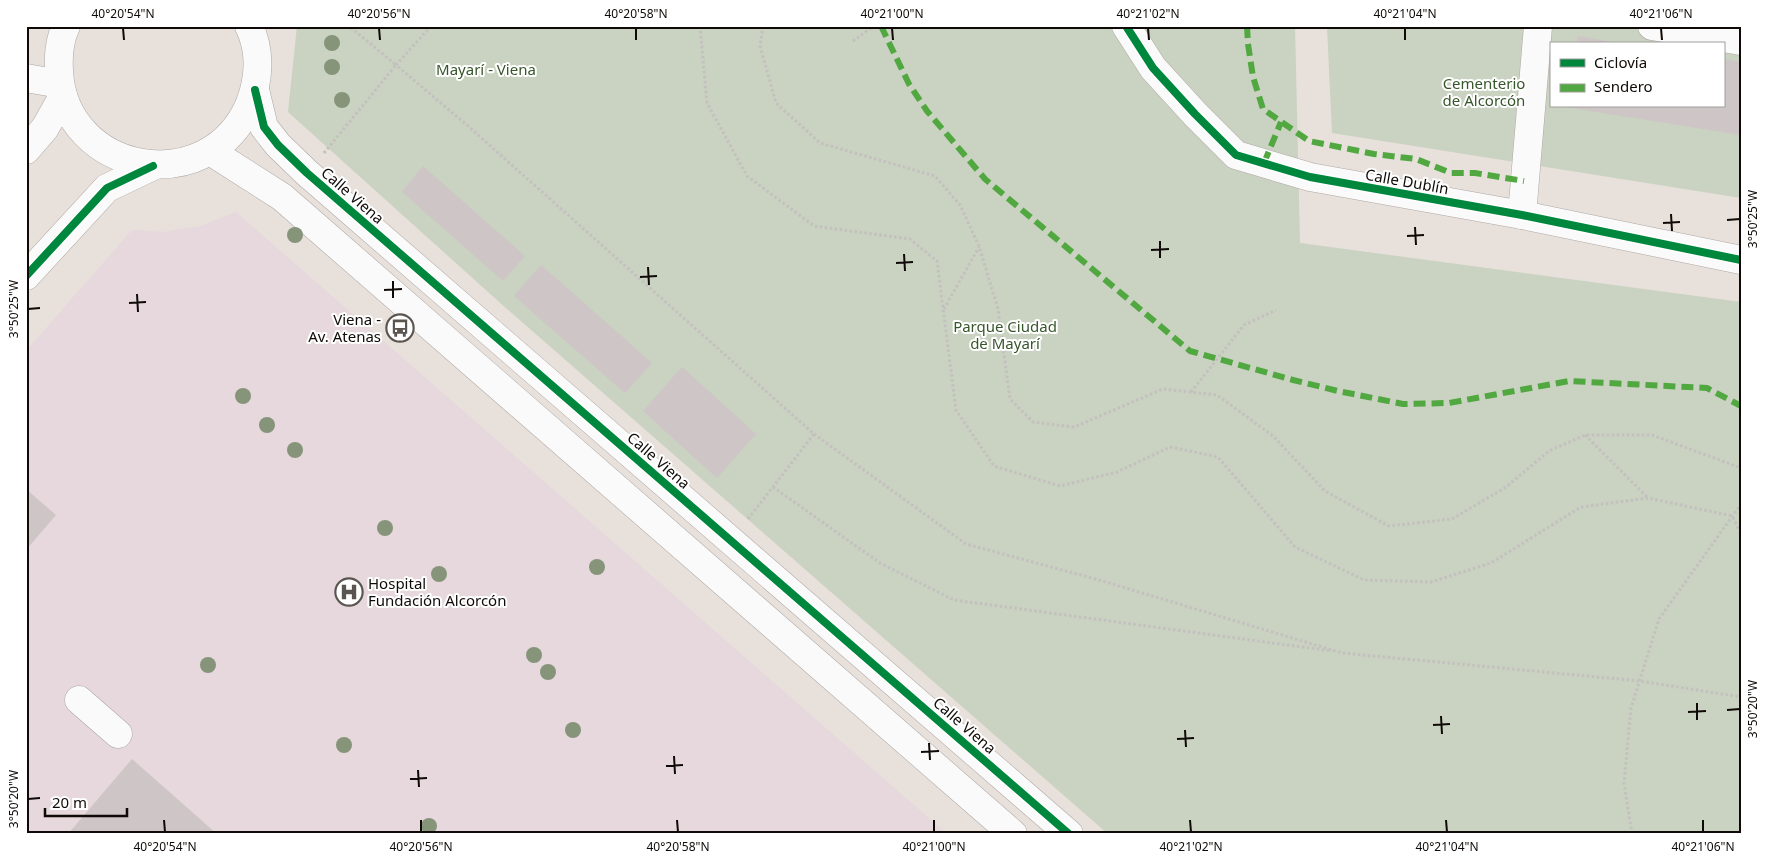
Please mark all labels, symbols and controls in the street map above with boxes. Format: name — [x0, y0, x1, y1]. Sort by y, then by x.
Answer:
text: 40°20'54"N — [91, 5, 155, 22]
text: 40°20'56"N — [347, 5, 411, 22]
text: 40°20'58"N — [604, 5, 668, 22]
text: 40°21'00"N — [860, 5, 924, 22]
text: 40°21'02"N — [1116, 5, 1180, 22]
text: 40°21'04"N — [1373, 5, 1437, 22]
text: 40°21'06"N — [1629, 5, 1693, 22]
legend — [1550, 42, 1724, 108]
text: Ciclovía — [1594, 52, 1647, 72]
park label: Mayarí - Viena — [436, 59, 536, 79]
park label: Cementerio de Alcorcón — [1443, 73, 1525, 110]
text: Sendero — [1594, 76, 1653, 96]
street label: Calle Viena — [317, 162, 389, 228]
street label: Calle Dublín — [1364, 164, 1450, 198]
text: 3°50'25"W — [1744, 190, 1761, 248]
text: 3°50'25"W — [5, 280, 22, 338]
place label: Viena - Av. Atenas — [308, 309, 381, 346]
bus stop icon: Viena - Av. Atenas — [385, 313, 415, 343]
park label: Parque Ciudad de Mayarí — [953, 316, 1057, 353]
street label: Calle Viena — [623, 427, 695, 493]
place label: Hospital Fundación Alcorcón — [368, 573, 506, 610]
hospital icon: Hospital Fundación Alcorcón — [334, 577, 364, 607]
text: 3°50'20"W — [1744, 680, 1761, 738]
street label: Calle Viena — [929, 692, 1001, 758]
text: 3°50'20"W — [5, 770, 22, 828]
scale bar — [45, 785, 128, 817]
text: 20 m — [52, 792, 87, 812]
text: 40°20'54"N — [133, 838, 197, 855]
text: 40°20'56"N — [389, 838, 453, 855]
text: 40°20'58"N — [646, 838, 710, 855]
text: 40°21'00"N — [902, 838, 966, 855]
text: 40°21'02"N — [1159, 838, 1223, 855]
text: 40°21'04"N — [1415, 838, 1479, 855]
text: 40°21'06"N — [1671, 838, 1735, 855]

